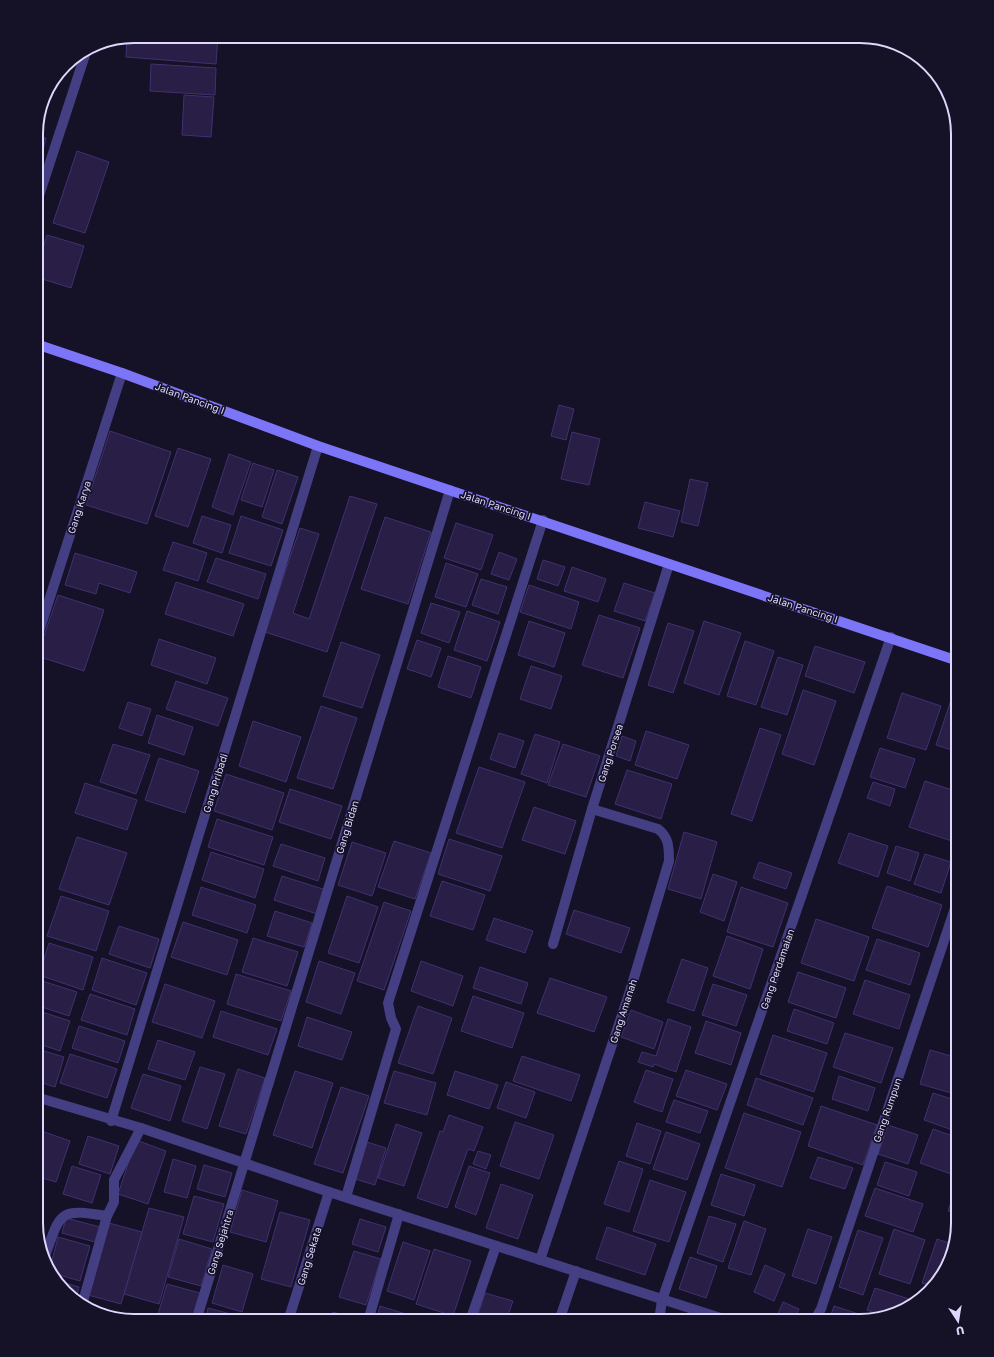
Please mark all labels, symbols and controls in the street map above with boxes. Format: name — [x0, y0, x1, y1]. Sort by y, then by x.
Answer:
street label: Jalan Pancing I — [154, 380, 226, 416]
street label: Gang Karya — [65, 479, 93, 535]
street label: Jalan Pancing I — [459, 488, 533, 522]
street label: Jalan Pancing I — [766, 591, 840, 625]
street label: Gang Porsea — [595, 722, 625, 784]
street label: Gang Pribadi — [200, 752, 230, 814]
street label: Gang Bidan — [333, 799, 361, 855]
street label: Gang Perdamaian — [758, 927, 796, 1011]
street label: Gang Amanah — [607, 977, 639, 1045]
street label: Gang Rumpun — [870, 1076, 904, 1144]
street label: Gang Sejahtra — [204, 1208, 236, 1276]
street label: Gang Sekata — [294, 1225, 324, 1287]
north arrow — [938, 1301, 978, 1341]
text: U — [955, 1324, 965, 1338]

